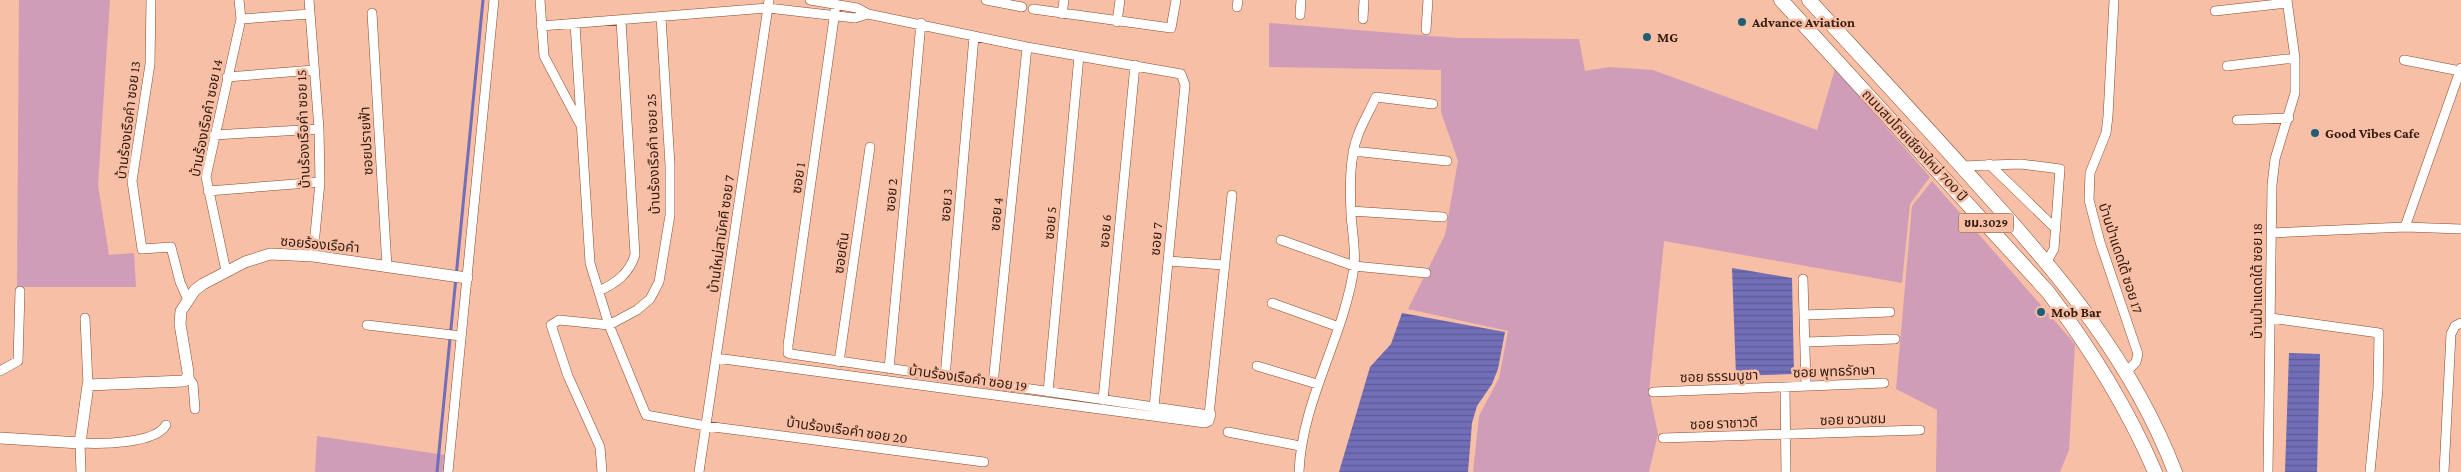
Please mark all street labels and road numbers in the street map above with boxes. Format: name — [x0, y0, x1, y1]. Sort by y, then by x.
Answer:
street label: บ้านร้องเรือคำ ซอย 14 — [187, 58, 225, 178]
street label: บ้านร้องเรือคำ ซอย 13 — [113, 60, 143, 180]
street label: บ้านร้องเรือคำ ซอย 15 — [293, 69, 313, 189]
street label: ถนนสมโภชเชียงใหม่ 700 ปี — [1859, 86, 1971, 204]
street label: บ้านร้องเรือคำ ซอย 25 — [643, 93, 663, 215]
street label: ซอยปรายฟ้า — [356, 106, 376, 176]
street label: ซอย 1 — [788, 161, 808, 195]
street label: บ้านใหม่สามัคคี ซอย 7 — [705, 173, 737, 294]
street label: ซอย 2 — [882, 177, 900, 212]
street label: ซอย 3 — [937, 188, 955, 222]
street label: ซอย 4 — [986, 196, 1006, 232]
street label: บ้านป่าแดดใต้ ซอย 17 — [2096, 201, 2147, 316]
street label: ซอย 5 — [1041, 206, 1059, 240]
street label: ซอย 6 — [1096, 213, 1114, 249]
road number: ชม.3029 — [1958, 214, 2014, 232]
street label: ซอย 7 — [1147, 221, 1165, 256]
street label: บ้านป่าแดดใต้ ซอย 18 — [2249, 223, 2265, 339]
street label: ซอยตัน — [830, 231, 852, 275]
street label: ซอยร้องเรือคำ — [280, 233, 360, 255]
street label: บ้านร้องเรือคำ ซอย 19 — [908, 362, 1028, 394]
street label: ซอย พุทธรักษา — [1792, 362, 1876, 381]
street label: ซอย ธรรมบูชา — [1680, 367, 1759, 386]
street label: ซอย ชวนชม — [1820, 410, 1886, 428]
street label: บ้านร้องเรือคำ ซอย 20 — [785, 414, 909, 446]
street label: ซอย ราชาวดี — [1690, 414, 1758, 432]

